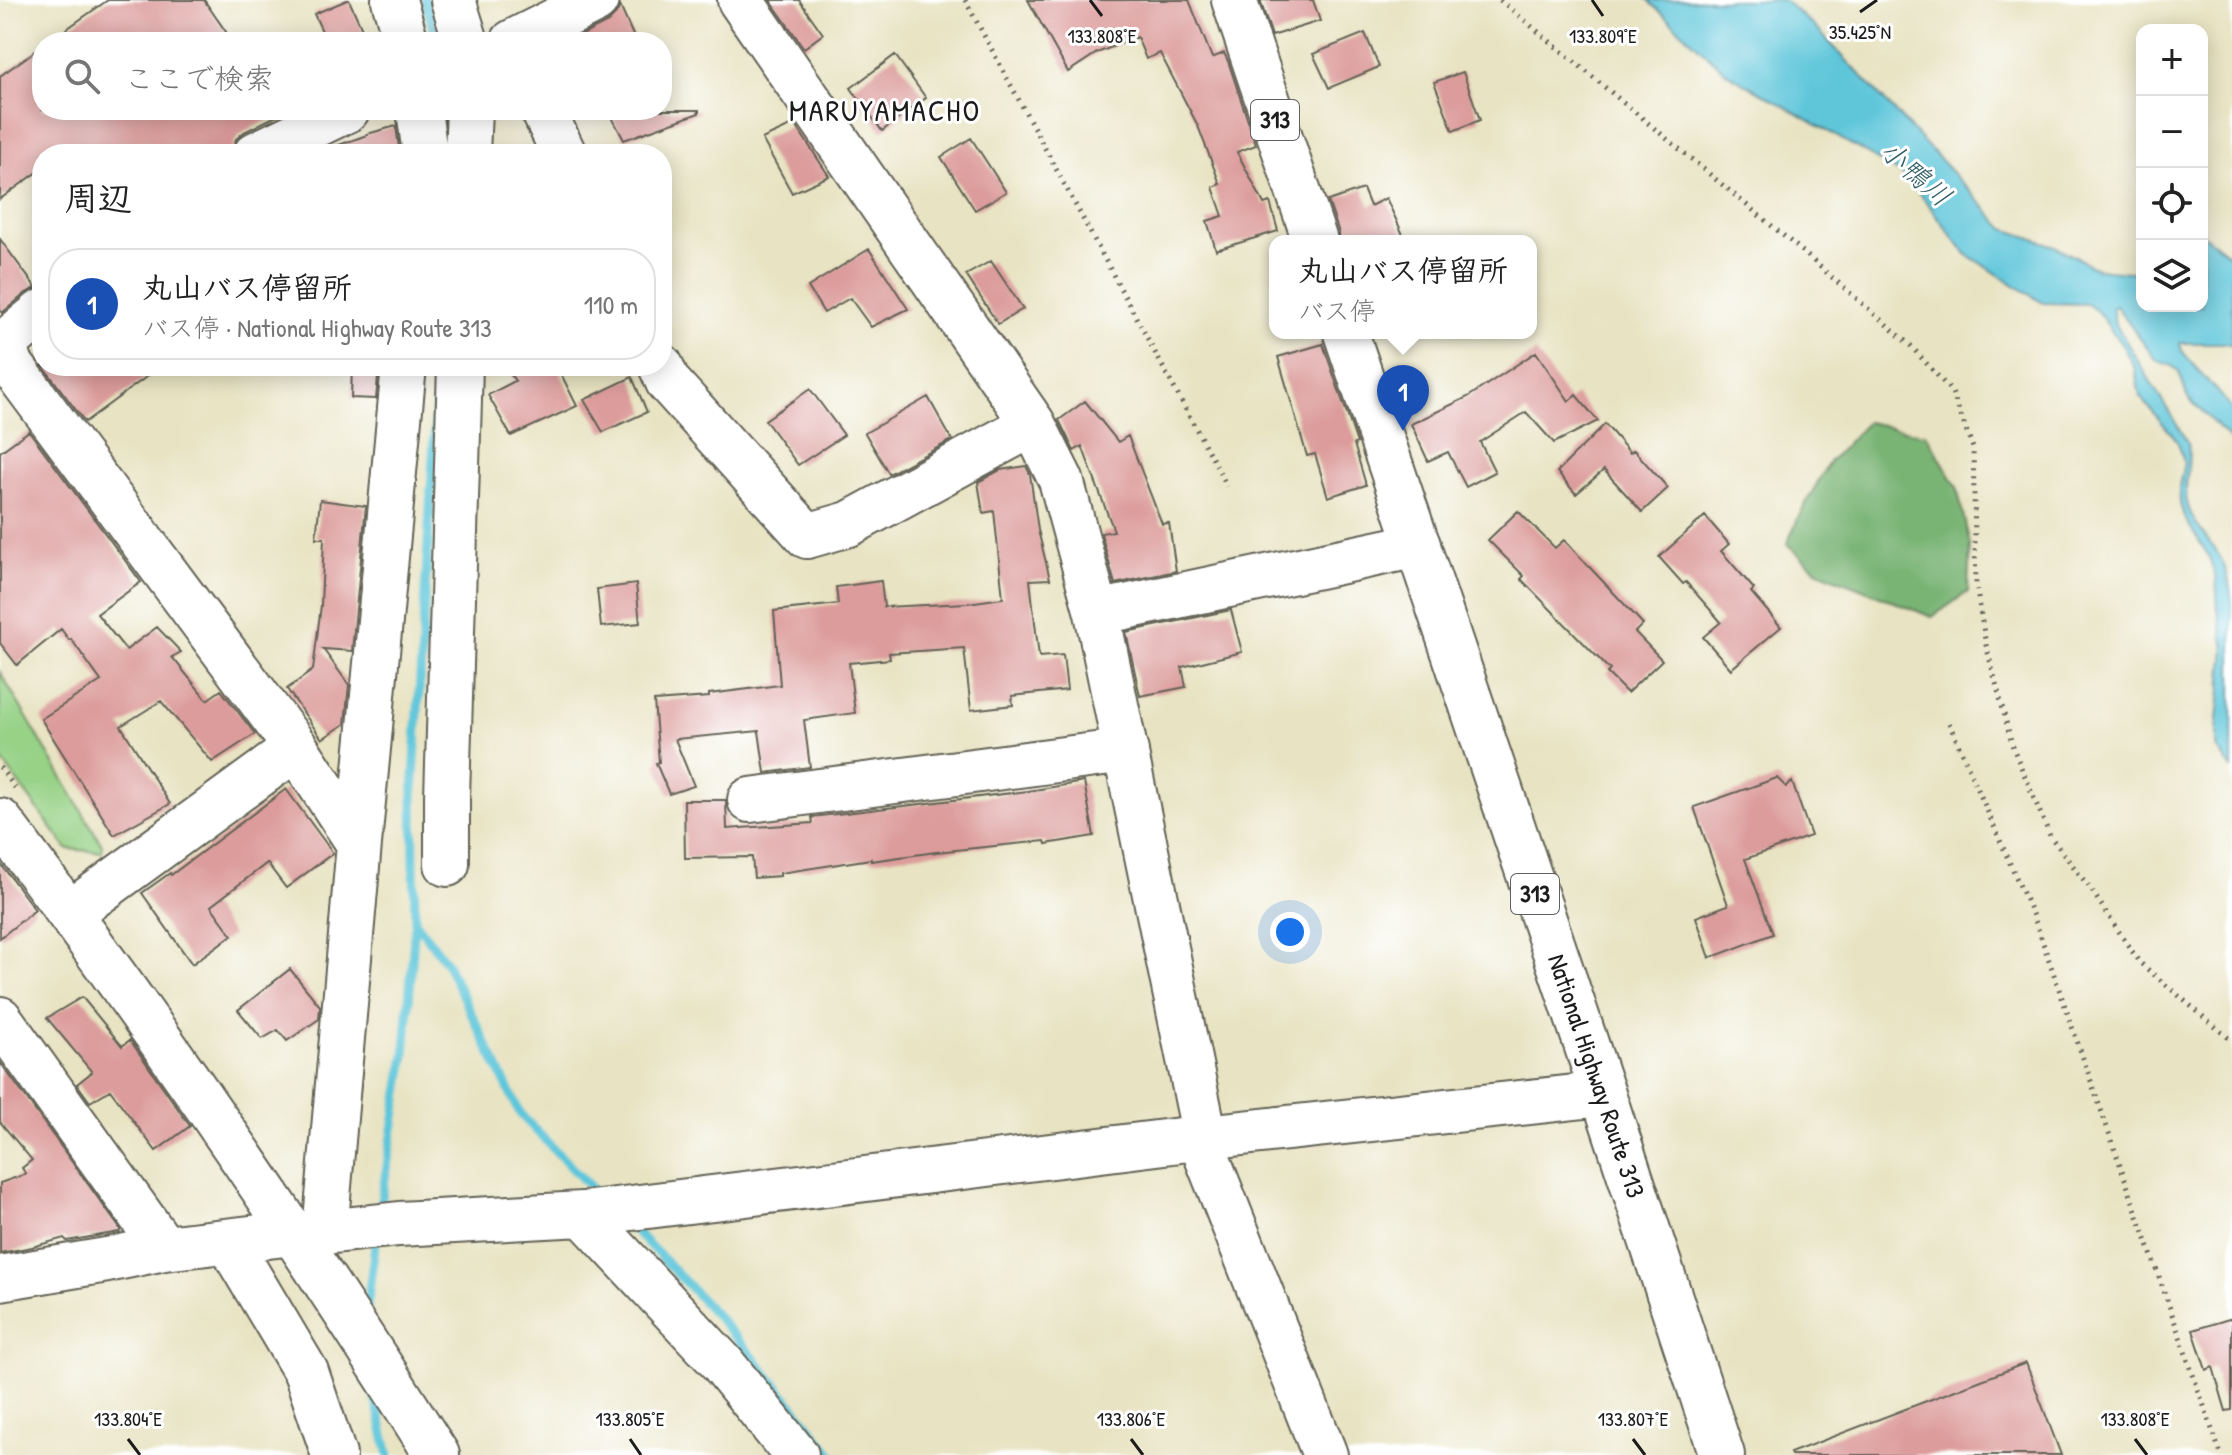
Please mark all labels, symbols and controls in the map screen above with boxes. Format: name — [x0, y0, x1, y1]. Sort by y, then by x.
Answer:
text: 35.425°N — [1829, 18, 1891, 45]
text: 133.808°E — [1067, 22, 1137, 49]
text: 133.809°E — [1569, 22, 1637, 49]
map controls — [2136, 24, 2208, 312]
button: + — [2136, 24, 2208, 96]
search box — [32, 32, 672, 120]
icon: search — [60, 54, 104, 98]
text: ここで検索 — [124, 58, 274, 98]
district label: MARUYAMACHO — [789, 90, 981, 130]
button: − — [2136, 96, 2208, 168]
road number: 313 — [1251, 100, 1299, 140]
water label: 小鴨川 — [1872, 131, 1960, 215]
button: locate — [2136, 168, 2208, 240]
text: 周辺 — [64, 175, 132, 221]
popup — [1269, 235, 1537, 339]
button: layers — [2136, 240, 2208, 312]
text: 丸山バス停留所 — [1298, 250, 1508, 290]
text: 丸山バス停留所 — [142, 267, 352, 307]
text: 1 — [87, 287, 97, 322]
text: 110 m — [584, 287, 638, 322]
text: バス停 — [1298, 293, 1376, 328]
text: バス停 · National Highway Route 313 — [142, 310, 492, 345]
pin: 1 — [1377, 365, 1429, 431]
road number: 313 — [1511, 874, 1559, 914]
your location — [1270, 912, 1310, 952]
street label: National Highway Route 313 — [1540, 949, 1654, 1202]
text: 133.804°E — [94, 1405, 162, 1432]
text: 133.805°E — [595, 1405, 665, 1432]
text: 133.806°E — [1097, 1405, 1165, 1432]
text: 133.807°E — [1598, 1405, 1668, 1432]
text: 133.808°E — [2100, 1405, 2170, 1432]

